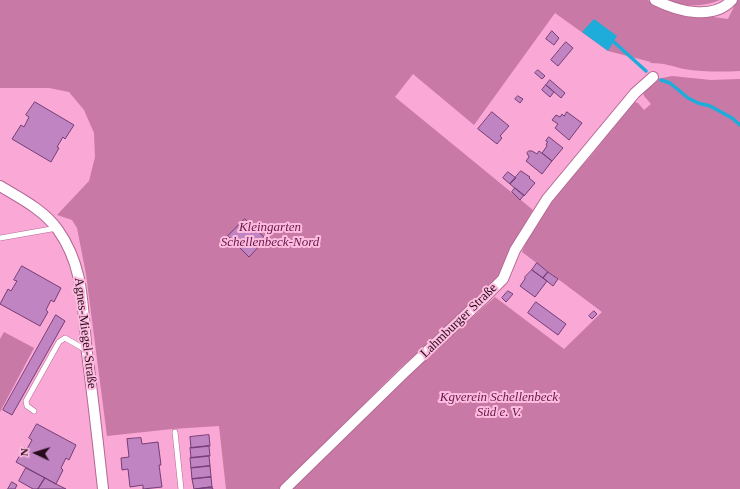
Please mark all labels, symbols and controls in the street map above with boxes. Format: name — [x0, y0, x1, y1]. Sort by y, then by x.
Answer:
park label: Kleingarten Schellenbeck-Nord — [221, 220, 319, 251]
street label: Agnes-Miegel-Straße — [70, 277, 100, 389]
street label: Lahmburger Straße — [417, 280, 501, 362]
park label: Kgverein Schellenbeck Süd e. V. — [440, 390, 558, 421]
north arrow — [16, 433, 56, 473]
text: N — [18, 448, 30, 457]

